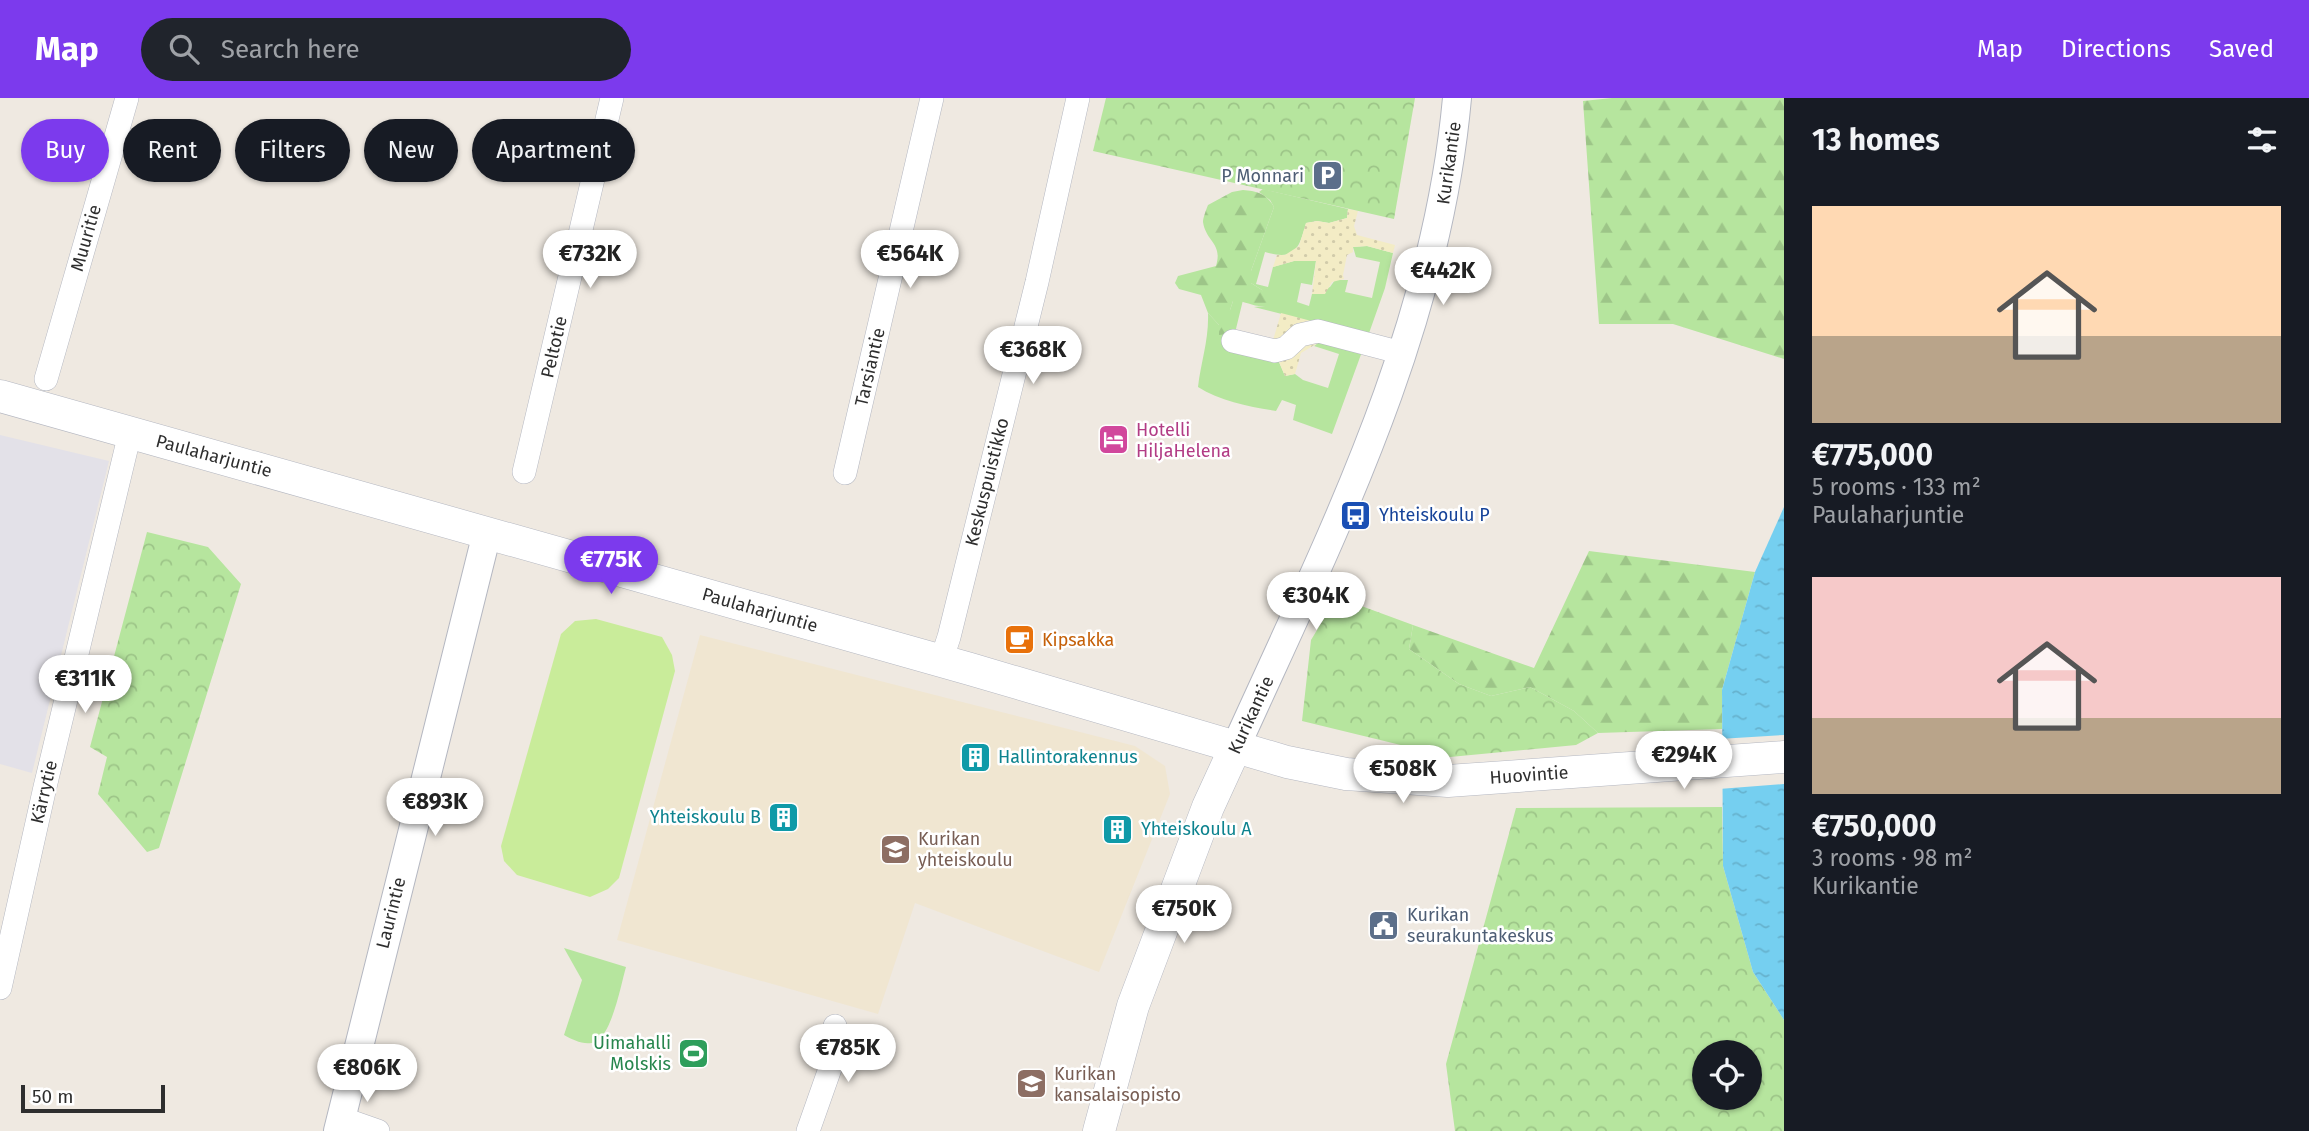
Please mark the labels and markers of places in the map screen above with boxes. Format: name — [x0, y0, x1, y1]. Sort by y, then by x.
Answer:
parking icon: P Monnari — [1310, 159, 1344, 193]
place label: P Monnari — [1221, 165, 1304, 187]
pin: €732K — [541, 230, 639, 290]
pin: €564K — [861, 230, 959, 290]
pin: €442K — [1394, 248, 1492, 307]
pin: €368K — [984, 327, 1082, 386]
place label: Hotelli HiljaHelena — [1136, 419, 1231, 462]
hotel icon: Hotelli HiljaHelena — [1096, 423, 1130, 457]
bus stop icon: Yhteiskoulu P — [1339, 498, 1373, 532]
place label: Yhteiskoulu P — [1379, 504, 1490, 526]
pin: €775K — [562, 536, 660, 596]
pin: €304K — [1267, 573, 1365, 632]
cafe icon: Kipsakka — [1002, 623, 1036, 657]
place label: Kipsakka — [1042, 629, 1114, 651]
pin: €311K — [36, 656, 134, 715]
pin: €294K — [1635, 732, 1733, 791]
building icon: Hallintorakennus — [958, 740, 992, 774]
place label: Hallintorakennus — [998, 746, 1138, 768]
pin: €508K — [1354, 746, 1452, 805]
pin: €893K — [386, 778, 484, 838]
building icon: Yhteiskoulu B — [767, 800, 801, 834]
place label: Yhteiskoulu B — [650, 806, 761, 828]
building icon: Yhteiskoulu A — [1101, 812, 1135, 846]
place label: Yhteiskoulu A — [1141, 818, 1252, 840]
place label: Kurikan yhteiskoulu — [918, 828, 1013, 871]
school or university icon: Kurikan yhteiskoulu — [878, 832, 912, 866]
pin: €750K — [1135, 886, 1233, 945]
place label: Kurikan seurakuntakeskus — [1407, 904, 1553, 947]
public building icon: Kurikan seurakuntakeskus — [1367, 908, 1401, 942]
pin: €785K — [799, 1024, 897, 1084]
place label: Uimahalli Molskis — [593, 1032, 671, 1075]
sports icon: Uimahalli Molskis — [677, 1036, 711, 1070]
pin: €806K — [318, 1044, 416, 1104]
place label: Kurikan kansalaisopisto — [1054, 1063, 1181, 1106]
school or university icon: Kurikan kansalaisopisto — [1014, 1067, 1048, 1101]

